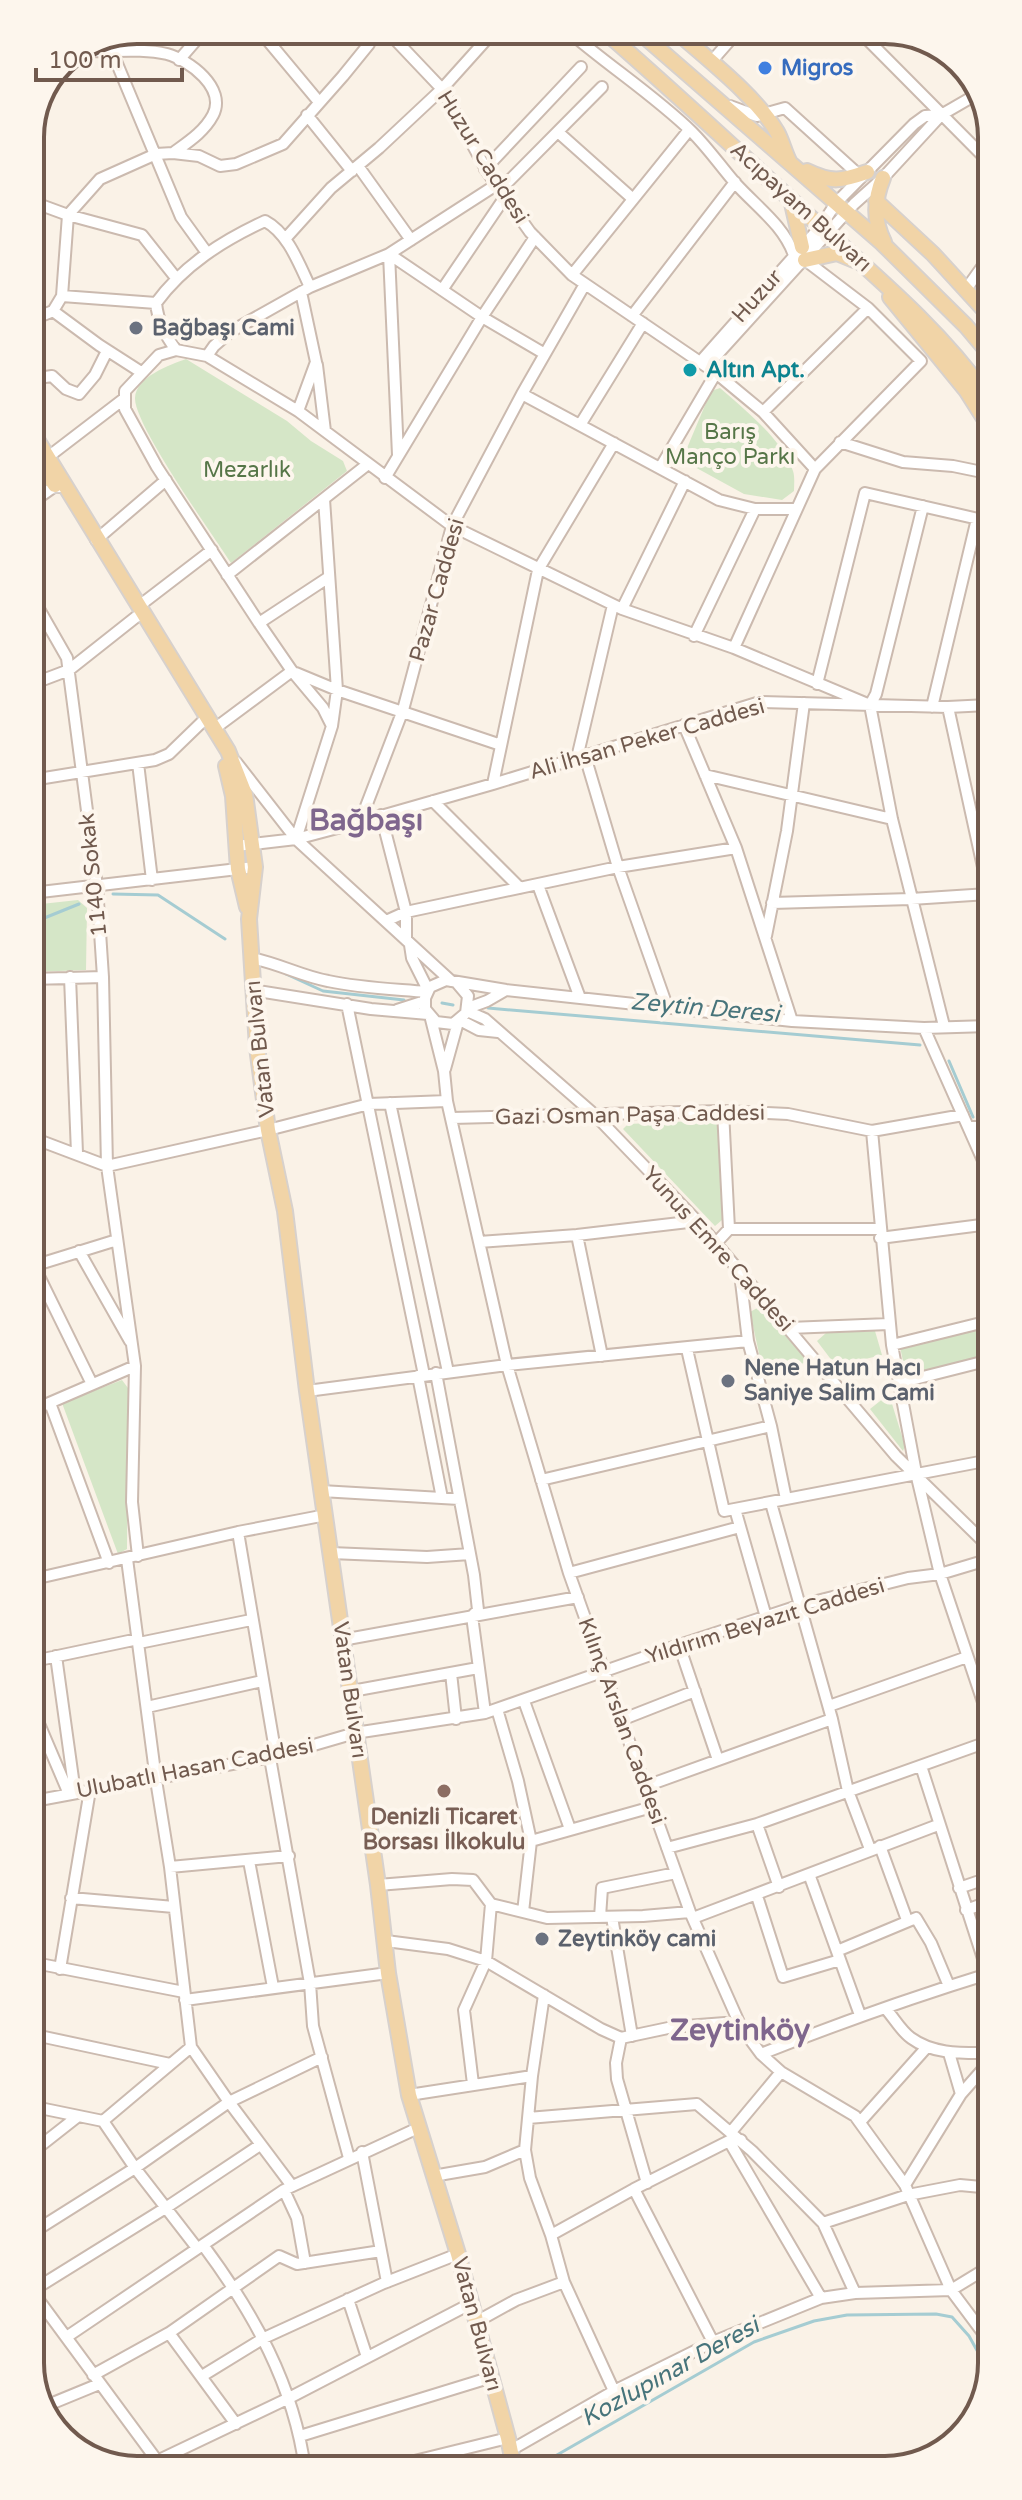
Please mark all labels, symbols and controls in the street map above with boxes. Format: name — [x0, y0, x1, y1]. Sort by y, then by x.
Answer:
scale bar — [36, 32, 182, 82]
text: 100 m — [48, 46, 122, 75]
place label: Migros — [781, 55, 854, 81]
marker: Migros — [756, 59, 774, 77]
street label: Huzur Caddesi — [432, 86, 534, 228]
street label: Acıpayam Bulvarı — [725, 137, 877, 277]
street label: Huzur — [726, 264, 788, 328]
place label: Bağbaşı Cami — [152, 315, 295, 341]
marker: Bağbaşı Cami — [127, 319, 145, 337]
place label: Altın Apt. — [706, 357, 805, 383]
marker: Altın Apt. — [681, 361, 699, 379]
park label: Barış Manço Parkı — [665, 419, 795, 470]
park label: Mezarlık — [203, 457, 291, 483]
street label: Pazar Caddesi — [404, 515, 470, 665]
street label: Ali İhsan Peker Caddesi — [526, 693, 768, 785]
district label: Bağbaşı — [309, 802, 423, 839]
street label: 1140 Sokak — [74, 812, 112, 938]
street label: Vatan Bulvarı — [240, 979, 280, 1119]
water label: Zeytin Deresi — [629, 987, 784, 1029]
street label: Gazi Osman Paşa Caddesi — [495, 1100, 765, 1130]
street label: Yunus Emre Caddesi — [637, 1161, 799, 1337]
place label: Nene Hatun Hacı Saniye Salim Cami — [744, 1355, 935, 1406]
marker: Nene Hatun Hacı Saniye Salim Cami — [719, 1372, 737, 1390]
street label: Yıldırım Beyazıt Caddesi — [642, 1572, 888, 1670]
street label: Kılınç Arslan Caddesi — [572, 1614, 672, 1828]
street label: Vatan Bulvarı — [328, 1620, 372, 1760]
street label: Ulubatlı Hasan Caddesi — [74, 1732, 316, 1804]
marker: Denizli Ticaret Borsası İlkokulu — [435, 1782, 453, 1800]
place label: Denizli Ticaret Borsası İlkokulu — [363, 1804, 525, 1855]
place label: Zeytinköy cami — [558, 1926, 716, 1952]
marker: Zeytinköy cami — [533, 1930, 551, 1948]
district label: Zeytinköy — [670, 2012, 810, 2049]
street label: Vatan Bulvarı — [447, 2254, 507, 2394]
water label: Kozlupınar Deresi — [576, 2310, 767, 2433]

